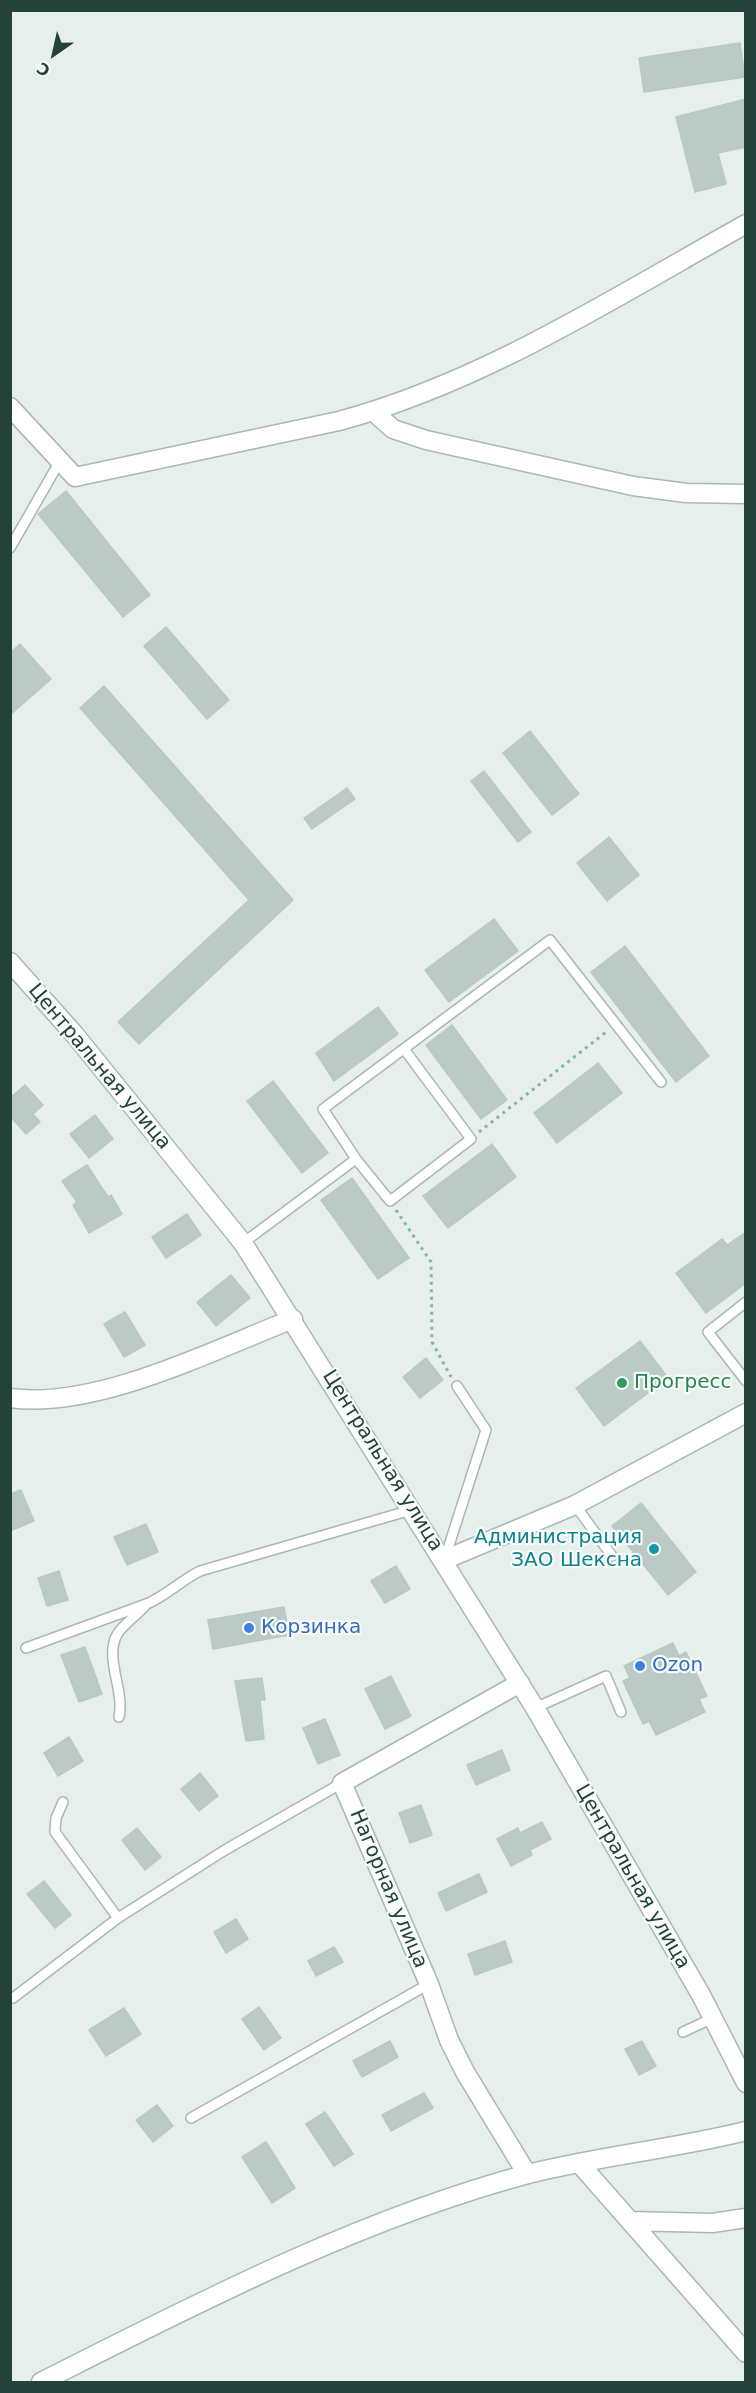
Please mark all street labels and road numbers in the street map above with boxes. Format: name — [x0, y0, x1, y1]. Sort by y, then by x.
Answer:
street label: Центральная улица — [23, 979, 175, 1155]
street label: Центральная улица — [316, 1366, 448, 1556]
street label: Центральная улица — [569, 1780, 695, 1974]
street label: Нагорная улица — [344, 1806, 432, 1972]

